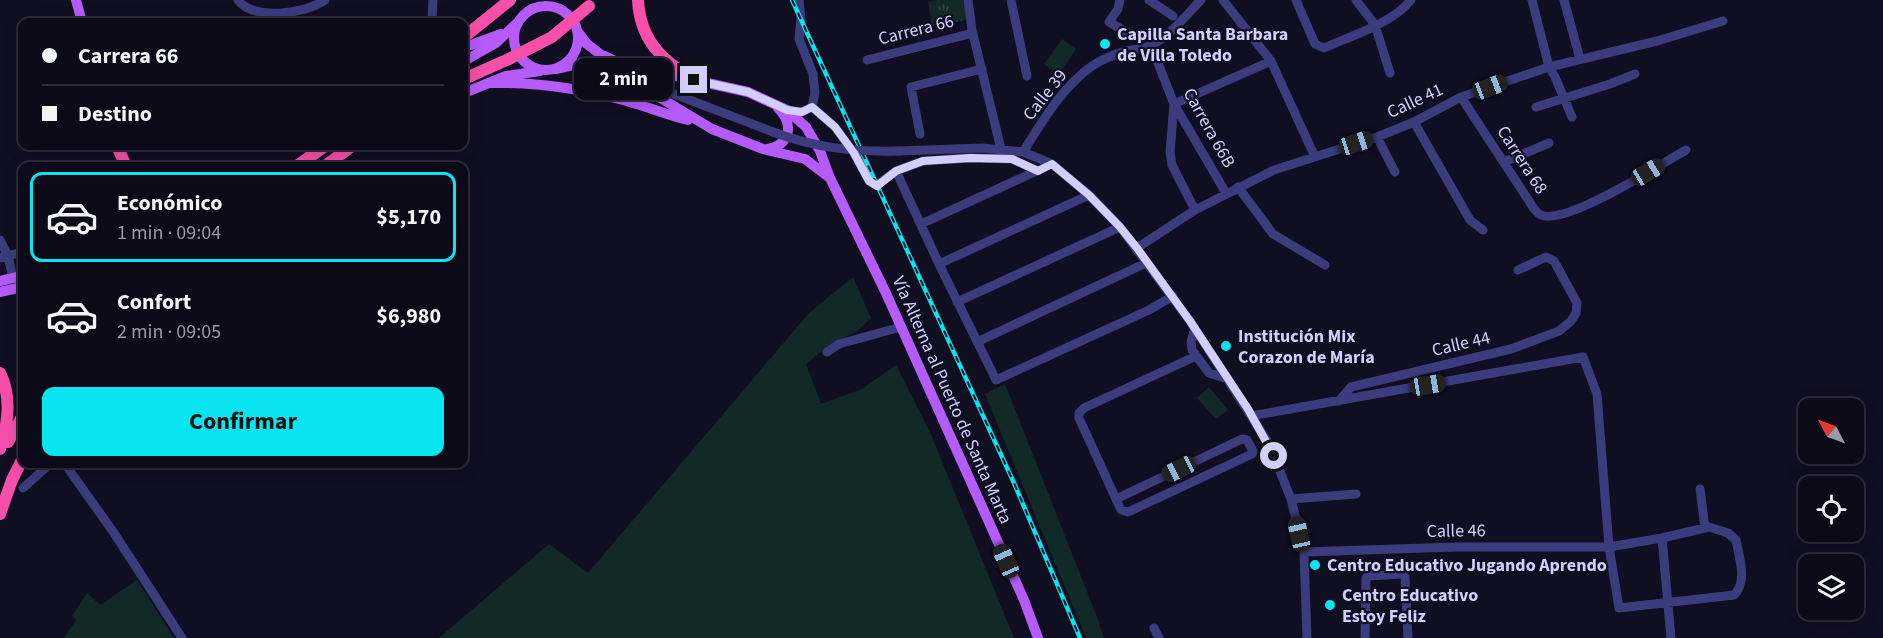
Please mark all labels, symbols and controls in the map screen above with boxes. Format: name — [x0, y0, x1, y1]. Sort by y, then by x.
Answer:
street label: Carrera 66 — [876, 9, 956, 51]
place label: Capilla Santa Barbara de Villa Toledo — [1117, 22, 1288, 68]
marker: Capilla Santa Barbara de Villa Toledo — [1098, 37, 1112, 51]
text: Carrera 66 — [78, 40, 178, 72]
callout: 2 min — [574, 59, 673, 101]
street label: Calle 39 — [1017, 64, 1073, 126]
text: 2 min — [599, 65, 648, 93]
route end — [680, 66, 707, 93]
car — [1470, 72, 1510, 102]
street label: Calle 41 — [1383, 77, 1447, 125]
street label: Carrera 66B — [1177, 84, 1241, 172]
text: Destino — [78, 98, 152, 130]
street label: Carrera 68 — [1491, 121, 1553, 199]
car — [1336, 129, 1376, 157]
car — [1628, 155, 1668, 189]
text: Económico — [117, 187, 222, 219]
icon: car — [45, 190, 99, 244]
text: $5,170 — [376, 201, 441, 233]
text: 1 min · 09:04 — [117, 219, 221, 247]
street label: Vía Alterna al Puerto de Santa Marta — [886, 272, 1018, 528]
text: Confort — [117, 286, 191, 318]
icon: car — [45, 289, 99, 343]
text: $6,980 — [376, 300, 441, 332]
text: 2 min · 09:05 — [117, 318, 221, 346]
place label: Institución Mix Corazon de María — [1238, 324, 1375, 370]
street label: Calle 44 — [1429, 325, 1493, 363]
marker: Institución Mix Corazon de María — [1219, 339, 1233, 353]
car — [1409, 373, 1447, 397]
button: Confirmar — [42, 387, 444, 456]
north arrow — [1798, 398, 1864, 464]
map controls — [1798, 398, 1864, 620]
route start — [1260, 442, 1287, 469]
car — [1159, 453, 1199, 485]
button: locate — [1798, 476, 1864, 542]
car — [1286, 514, 1312, 554]
street label: Calle 46 — [1426, 518, 1486, 544]
car — [990, 541, 1022, 581]
place label: Centro Educativo Jugando Aprendo — [1327, 553, 1607, 578]
button: layers — [1798, 554, 1864, 620]
marker: Centro Educativo Jugando Aprendo — [1308, 558, 1322, 572]
place label: Centro Educativo Estoy Feliz — [1342, 583, 1478, 629]
marker: Centro Educativo Estoy Feliz — [1323, 598, 1337, 612]

